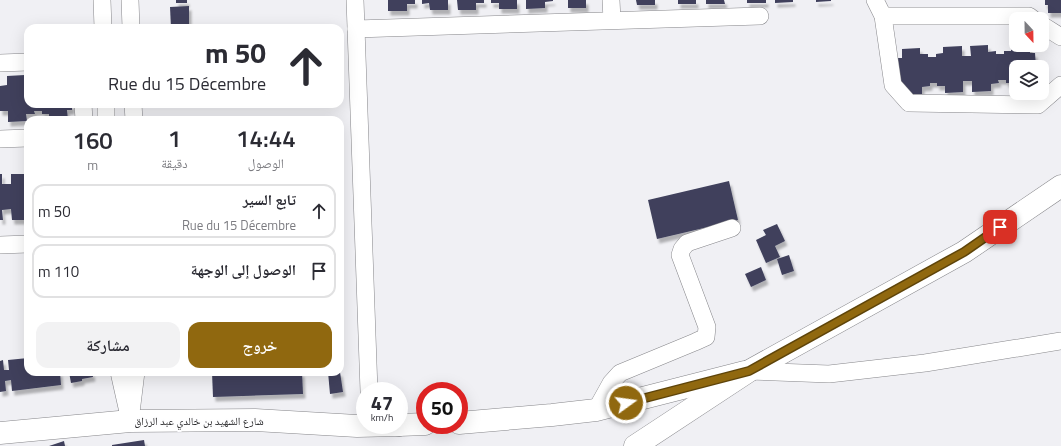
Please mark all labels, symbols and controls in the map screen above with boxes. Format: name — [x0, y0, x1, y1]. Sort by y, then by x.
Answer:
north arrow — [1009, 12, 1049, 52]
map controls — [1009, 12, 1049, 100]
text: 50 m — [205, 31, 266, 74]
icon: ahead — [280, 40, 332, 92]
button: layers — [1009, 60, 1049, 100]
text: Rue du 15 Décembre — [108, 70, 266, 97]
text: 1 — [168, 120, 181, 156]
text: 14:44 — [236, 120, 296, 156]
text: 160 — [72, 122, 113, 158]
text: دقيقة — [161, 153, 188, 173]
text: الوصول — [248, 153, 284, 173]
text: m — [87, 155, 98, 175]
text: تابع السير — [243, 188, 296, 211]
text: 50 m — [38, 200, 71, 223]
icon: ahead — [308, 200, 330, 222]
pin — [983, 210, 1017, 244]
text: Rue du 15 Décembre — [182, 215, 296, 235]
icon: arrive — [989, 216, 1011, 238]
text: الوصول إلى الوجهة — [191, 258, 296, 281]
text: 110 m — [38, 260, 79, 283]
icon: arrive — [308, 260, 330, 282]
button: مشاركة — [36, 322, 180, 368]
button: خروج — [188, 322, 332, 368]
speed limit sign: 50 — [416, 382, 468, 434]
position arrow — [605, 382, 647, 424]
text: 47 — [371, 387, 393, 418]
text: km/h — [371, 410, 393, 425]
street label: شارع الشهيد بن خالدي عبد الرزاق — [134, 413, 264, 430]

